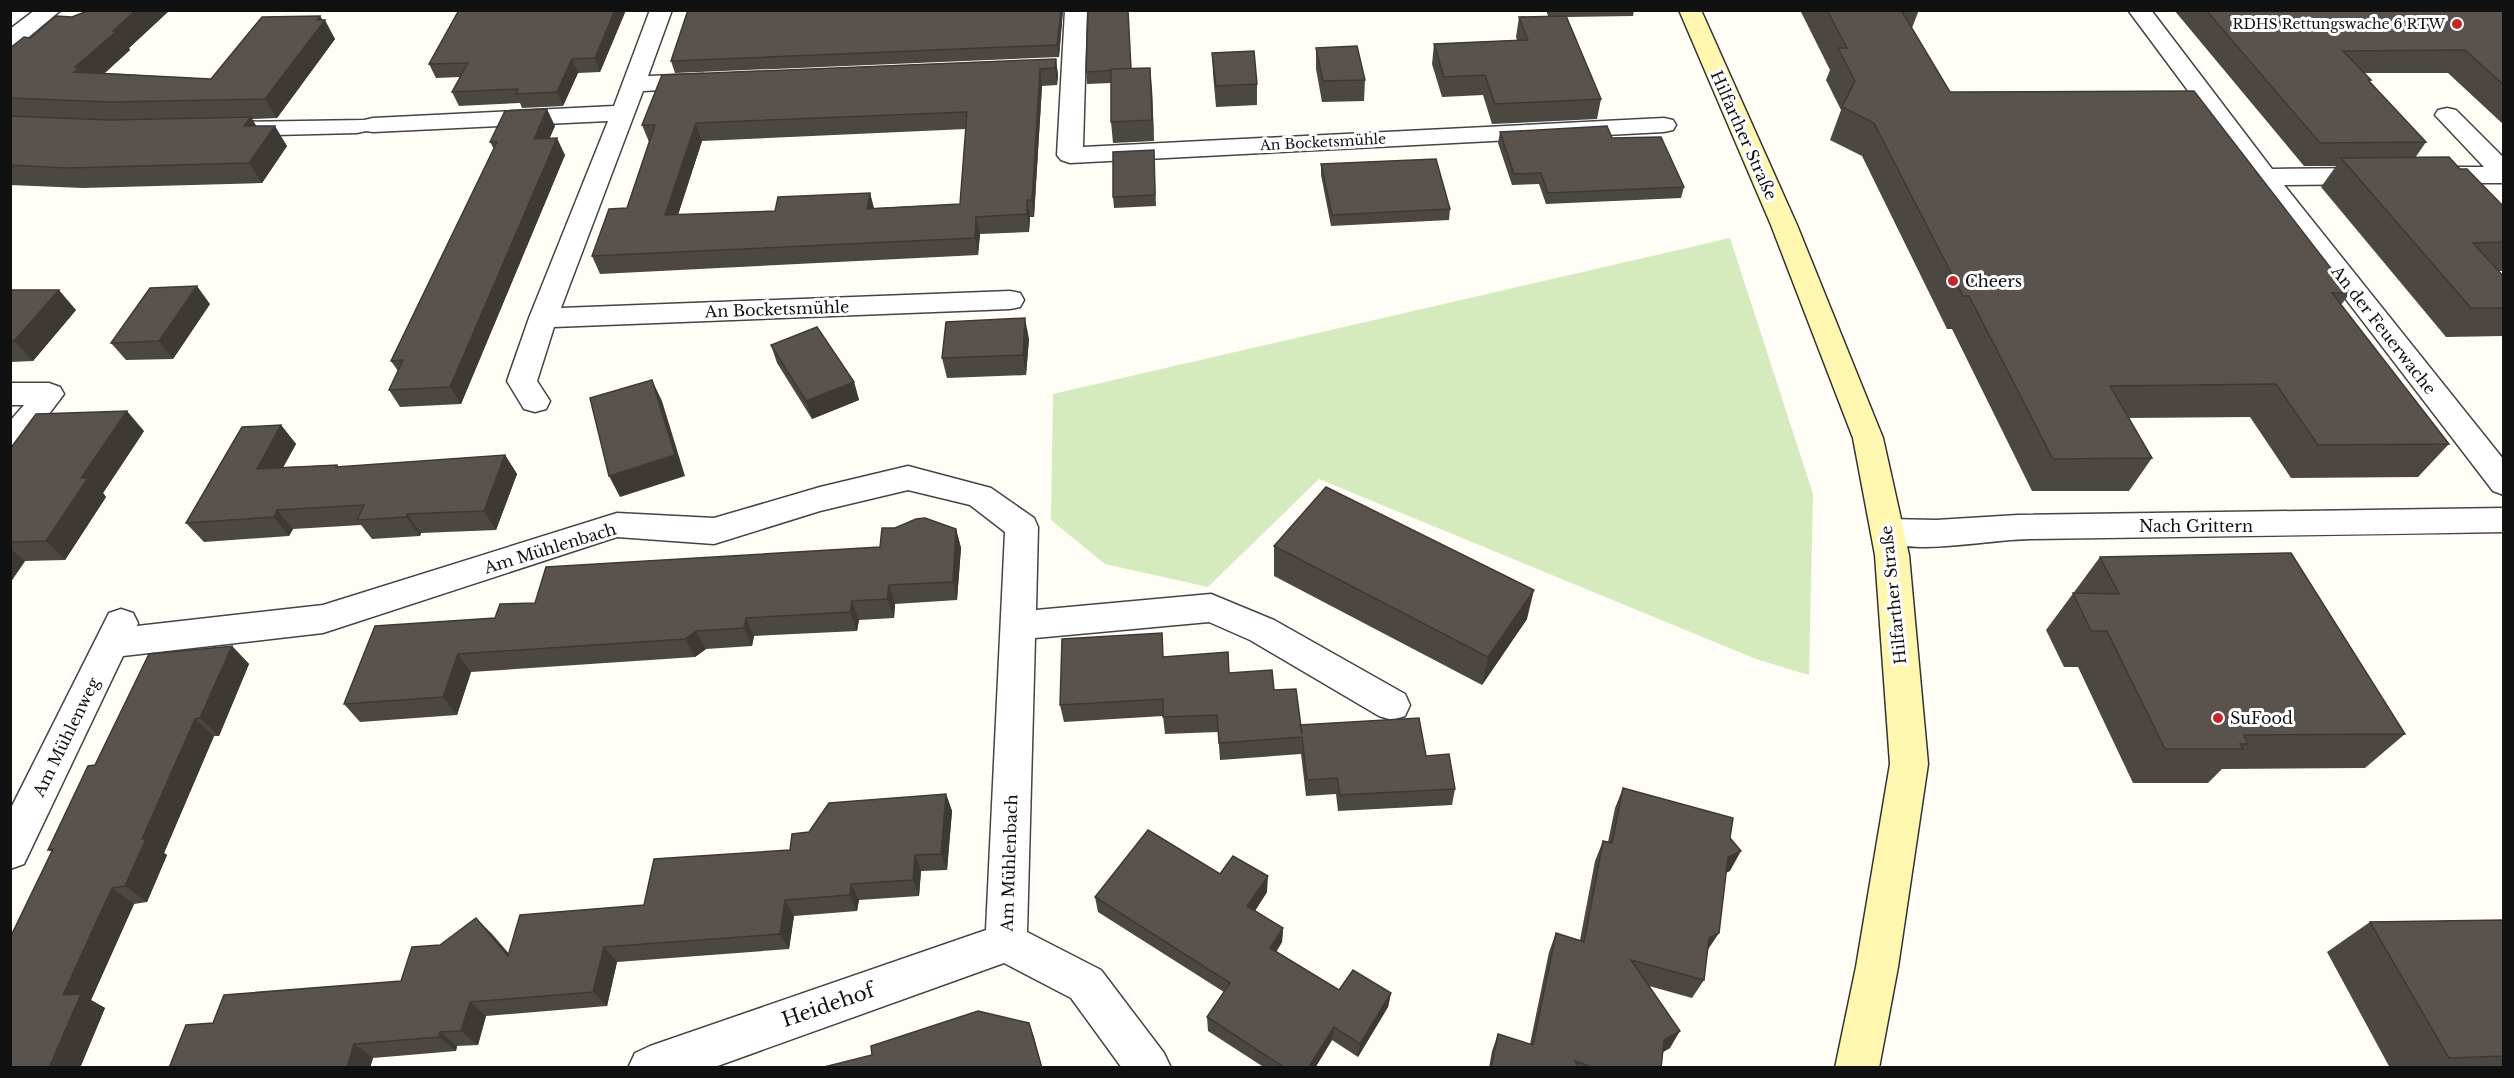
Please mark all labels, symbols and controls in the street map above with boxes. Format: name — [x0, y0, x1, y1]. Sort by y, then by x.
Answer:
place label: RDHS Rettungswache 6 RTW — [2232, 15, 2446, 33]
marker: RDHS Rettungswache 6 RTW — [2450, 17, 2464, 31]
street label: Hilfarther Straße — [1707, 67, 1781, 203]
street label: An Bocketsmühle — [1258, 130, 1387, 154]
street label: An der Feuerwache — [2327, 261, 2440, 398]
place label: Cheers — [1965, 271, 2022, 291]
marker: Cheers — [1946, 274, 1960, 288]
street label: An Bocketsmühle — [704, 296, 849, 322]
street label: Nach Grittern — [2139, 516, 2253, 536]
street label: Am Mühlenbach — [480, 518, 619, 578]
street label: Hilfarther Straße — [1876, 525, 1910, 665]
street label: Am Mühlenweg — [28, 674, 104, 801]
place label: SuFood — [2230, 708, 2293, 728]
marker: SuFood — [2211, 711, 2225, 725]
street label: Am Mühlenbach — [997, 794, 1021, 933]
street label: Heidehof — [779, 977, 880, 1032]

